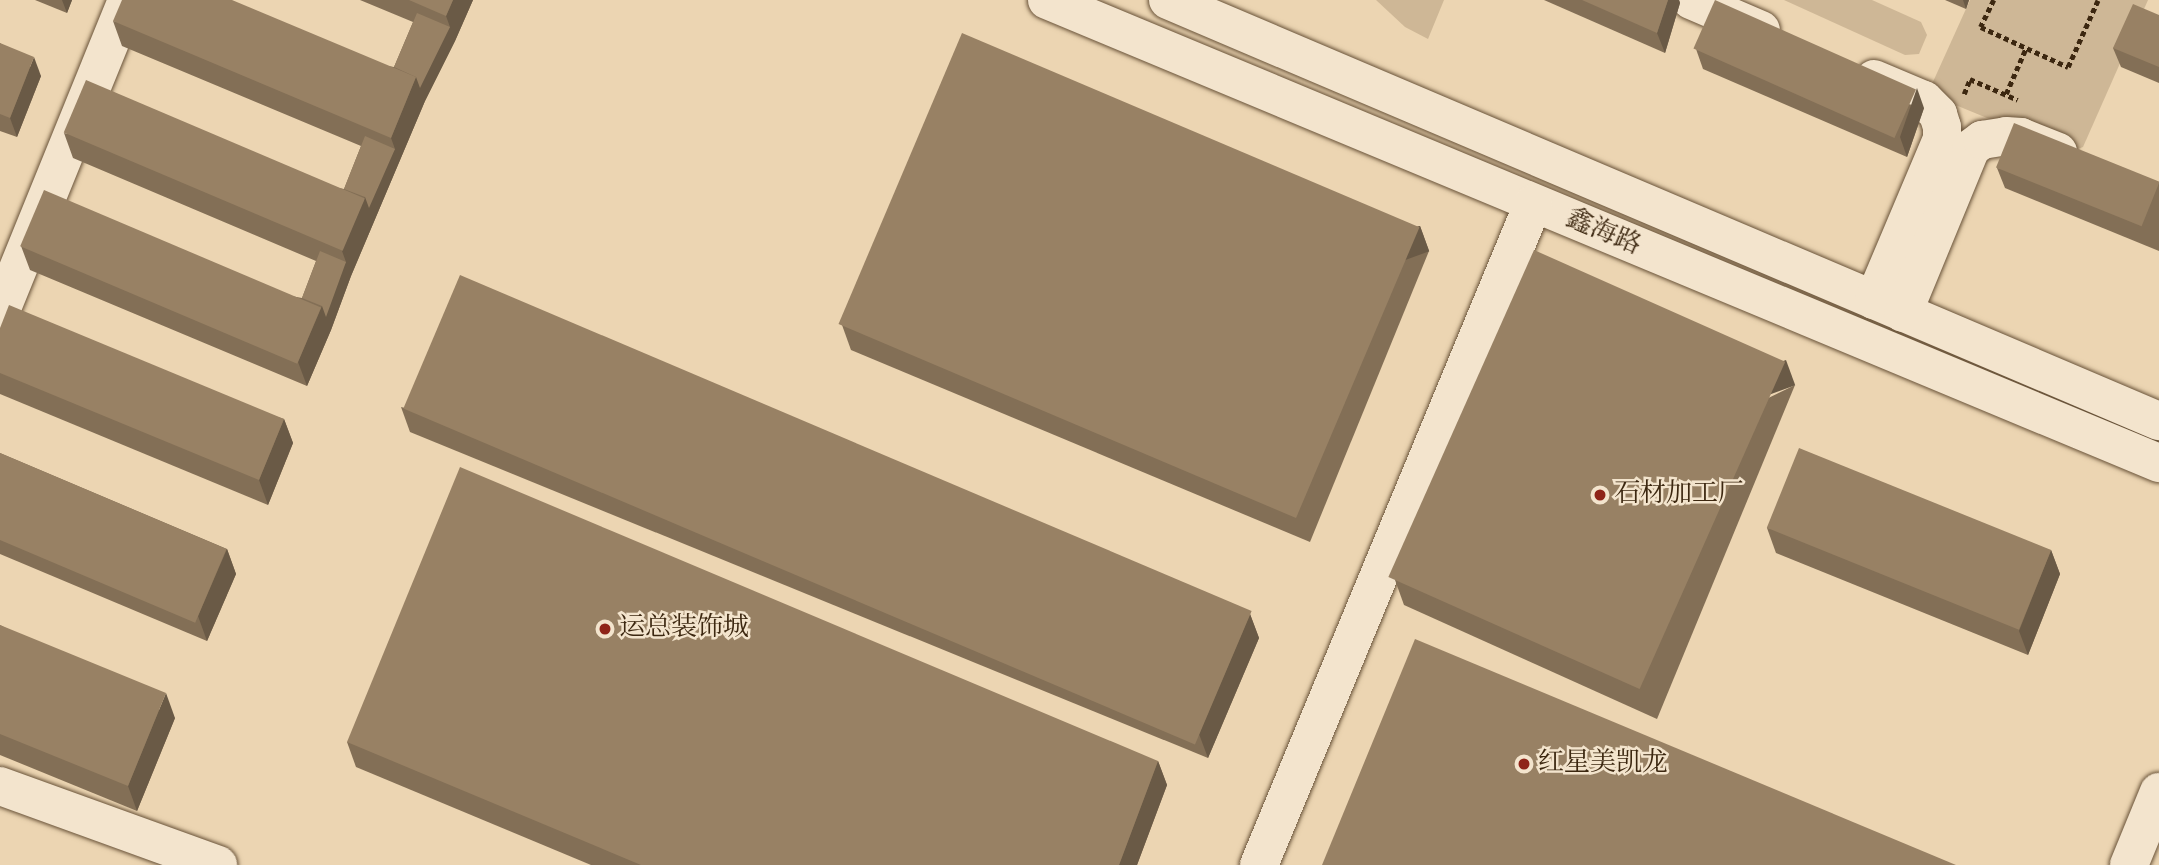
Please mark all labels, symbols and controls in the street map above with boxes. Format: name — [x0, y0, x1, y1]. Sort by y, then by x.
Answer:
street label: 鑫海路 — [1561, 203, 1645, 263]
place label: 石材加工厂 — [1614, 479, 1744, 511]
marker: 石材加工厂 — [1592, 487, 1608, 503]
place label: 运总装饰城 — [619, 613, 749, 645]
marker: 运总装饰城 — [597, 621, 613, 637]
place label: 红星美凯龙 — [1538, 748, 1668, 780]
marker: 红星美凯龙 — [1516, 756, 1532, 772]

